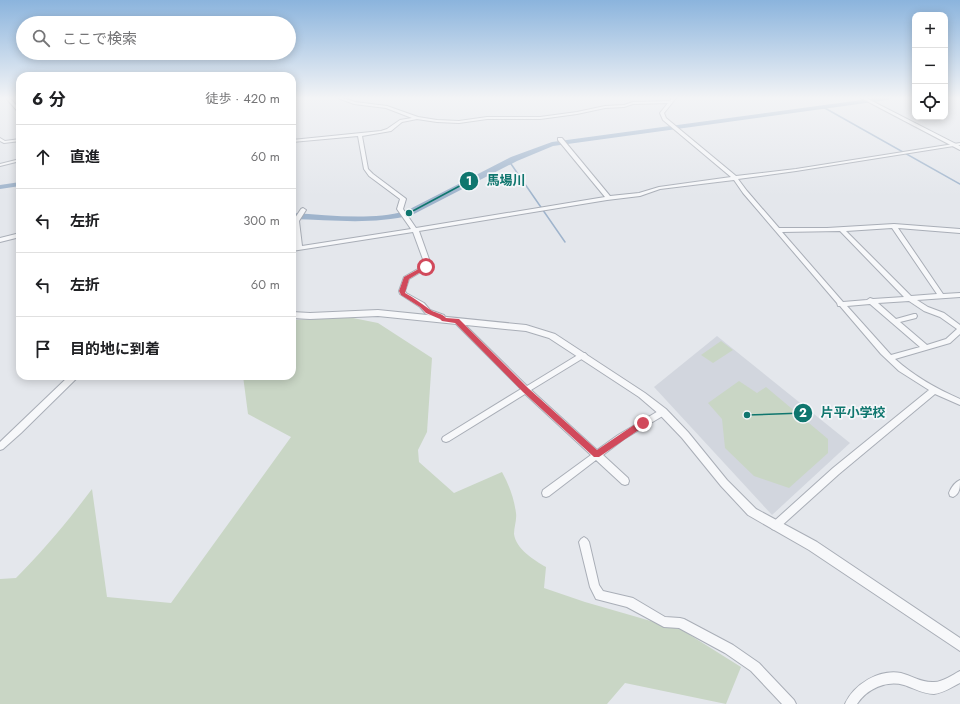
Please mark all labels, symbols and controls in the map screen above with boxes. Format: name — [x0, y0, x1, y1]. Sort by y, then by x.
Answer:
map controls — [912, 12, 948, 120]
button: + — [912, 12, 948, 48]
search box — [16, 16, 296, 60]
icon: search — [30, 27, 52, 49]
text: ここで検索 — [62, 28, 137, 50]
button: − — [912, 48, 948, 84]
button: locate — [912, 84, 948, 120]
text: 6 分 — [32, 87, 65, 111]
text: 徒歩 · 420 m — [205, 89, 280, 108]
icon: ahead — [32, 146, 54, 168]
text: 直進 — [70, 146, 100, 168]
text: 60 m — [251, 147, 280, 166]
callout: 馬場川 — [459, 168, 534, 193]
text: 馬場川 — [486, 171, 526, 190]
text: 1 — [466, 172, 472, 190]
icon: left — [32, 210, 54, 232]
text: 左折 — [70, 210, 100, 232]
text: 300 m — [243, 211, 280, 230]
route start — [417, 258, 435, 276]
icon: left — [32, 274, 54, 296]
text: 左折 — [70, 274, 100, 296]
text: 60 m — [251, 275, 280, 294]
icon: arrive — [32, 338, 54, 360]
text: 目的地に到着 — [70, 338, 160, 360]
callout: 片平小学校 — [793, 400, 894, 425]
text: 片平小学校 — [820, 403, 886, 422]
text: 2 — [799, 404, 807, 422]
route end — [634, 414, 652, 432]

